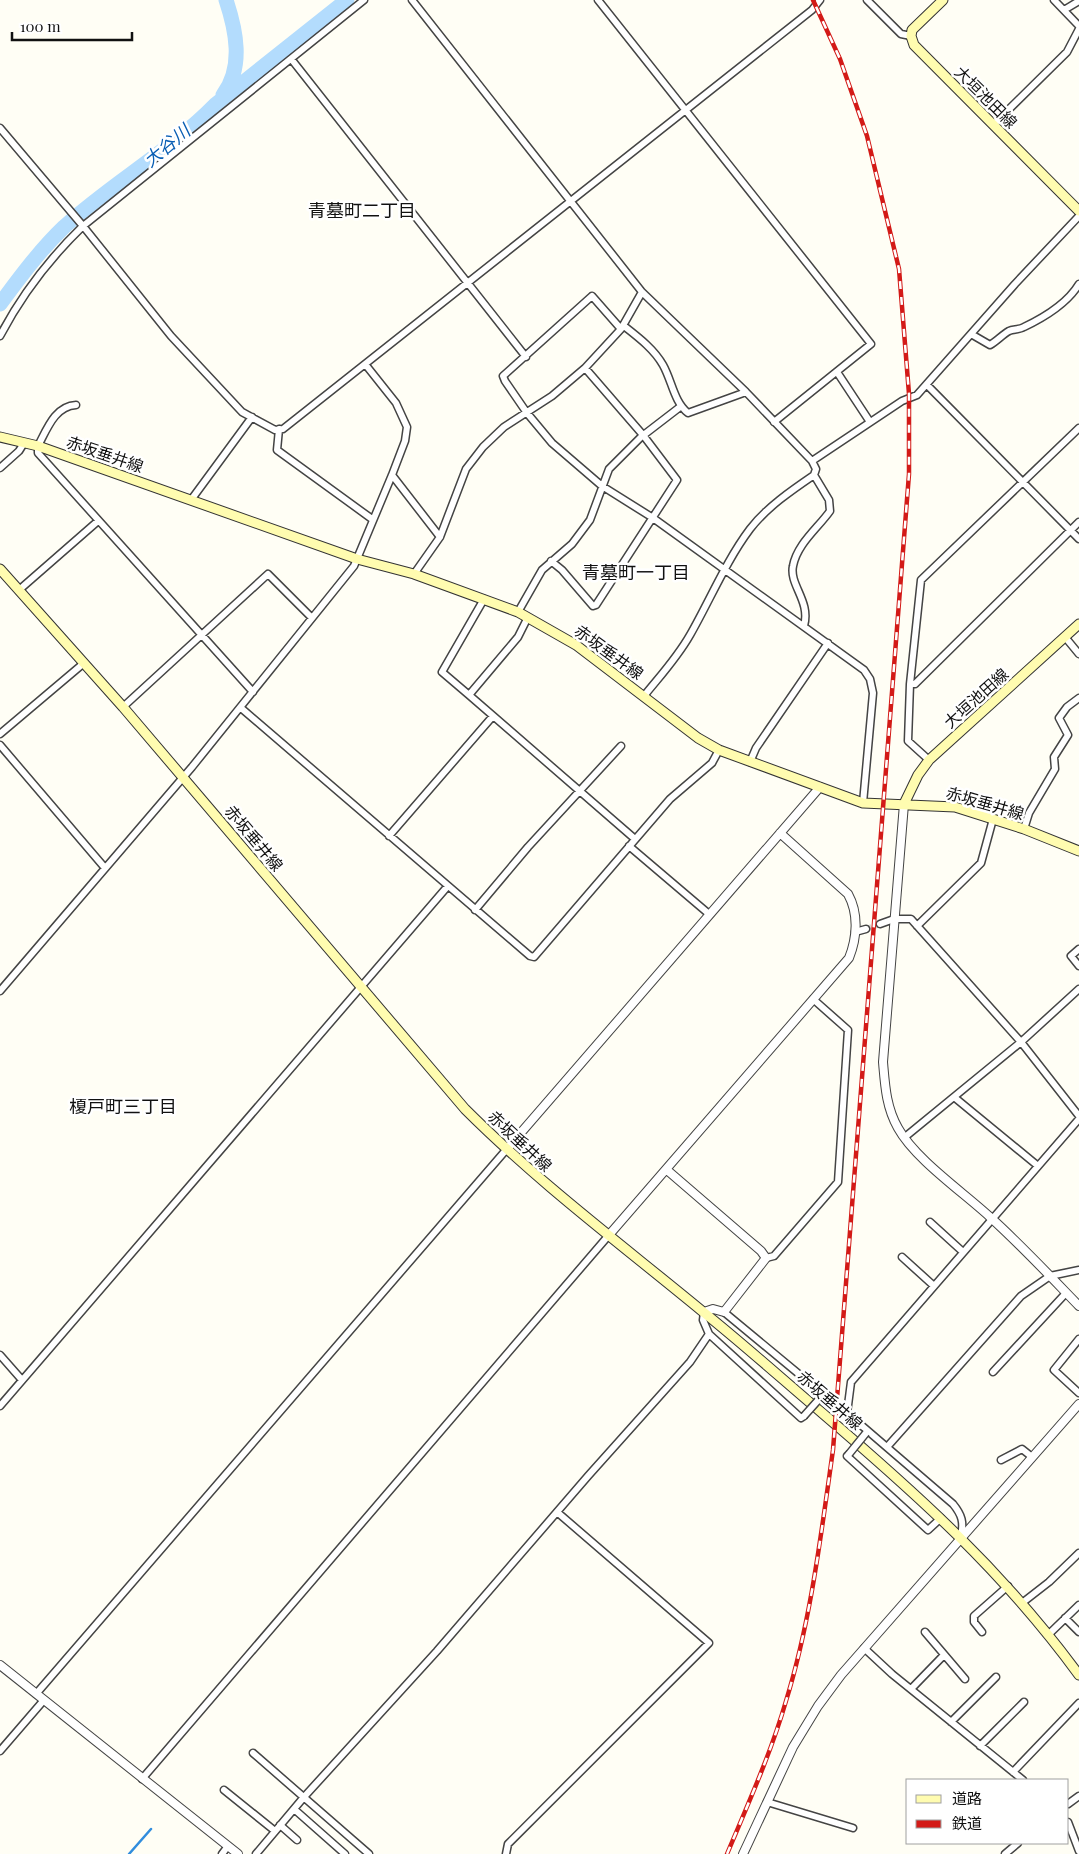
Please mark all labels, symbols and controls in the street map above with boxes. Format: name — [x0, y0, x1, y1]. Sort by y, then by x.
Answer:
scale bar — [12, 10, 132, 42]
text: 100 m — [20, 16, 61, 36]
street label: 大垣池田線 — [951, 61, 1022, 132]
water label: 大谷川 — [138, 117, 196, 172]
district label: 青墓町二丁目 — [308, 198, 416, 222]
street label: 赤坂垂井線 — [64, 431, 146, 476]
district label: 青墓町一丁目 — [582, 560, 690, 584]
street label: 赤坂垂井線 — [571, 620, 648, 684]
street label: 大垣池田線 — [939, 663, 1012, 732]
street label: 赤坂垂井線 — [944, 781, 1026, 824]
street label: 赤坂垂井線 — [221, 800, 288, 875]
district label: 榎戸町三丁目 — [69, 1094, 177, 1118]
street label: 赤坂垂井線 — [484, 1106, 557, 1176]
street label: 赤坂垂井線 — [793, 1365, 867, 1434]
legend — [906, 1779, 1069, 1844]
text: 道路 — [952, 1788, 982, 1808]
text: 鉄道 — [952, 1813, 982, 1833]

